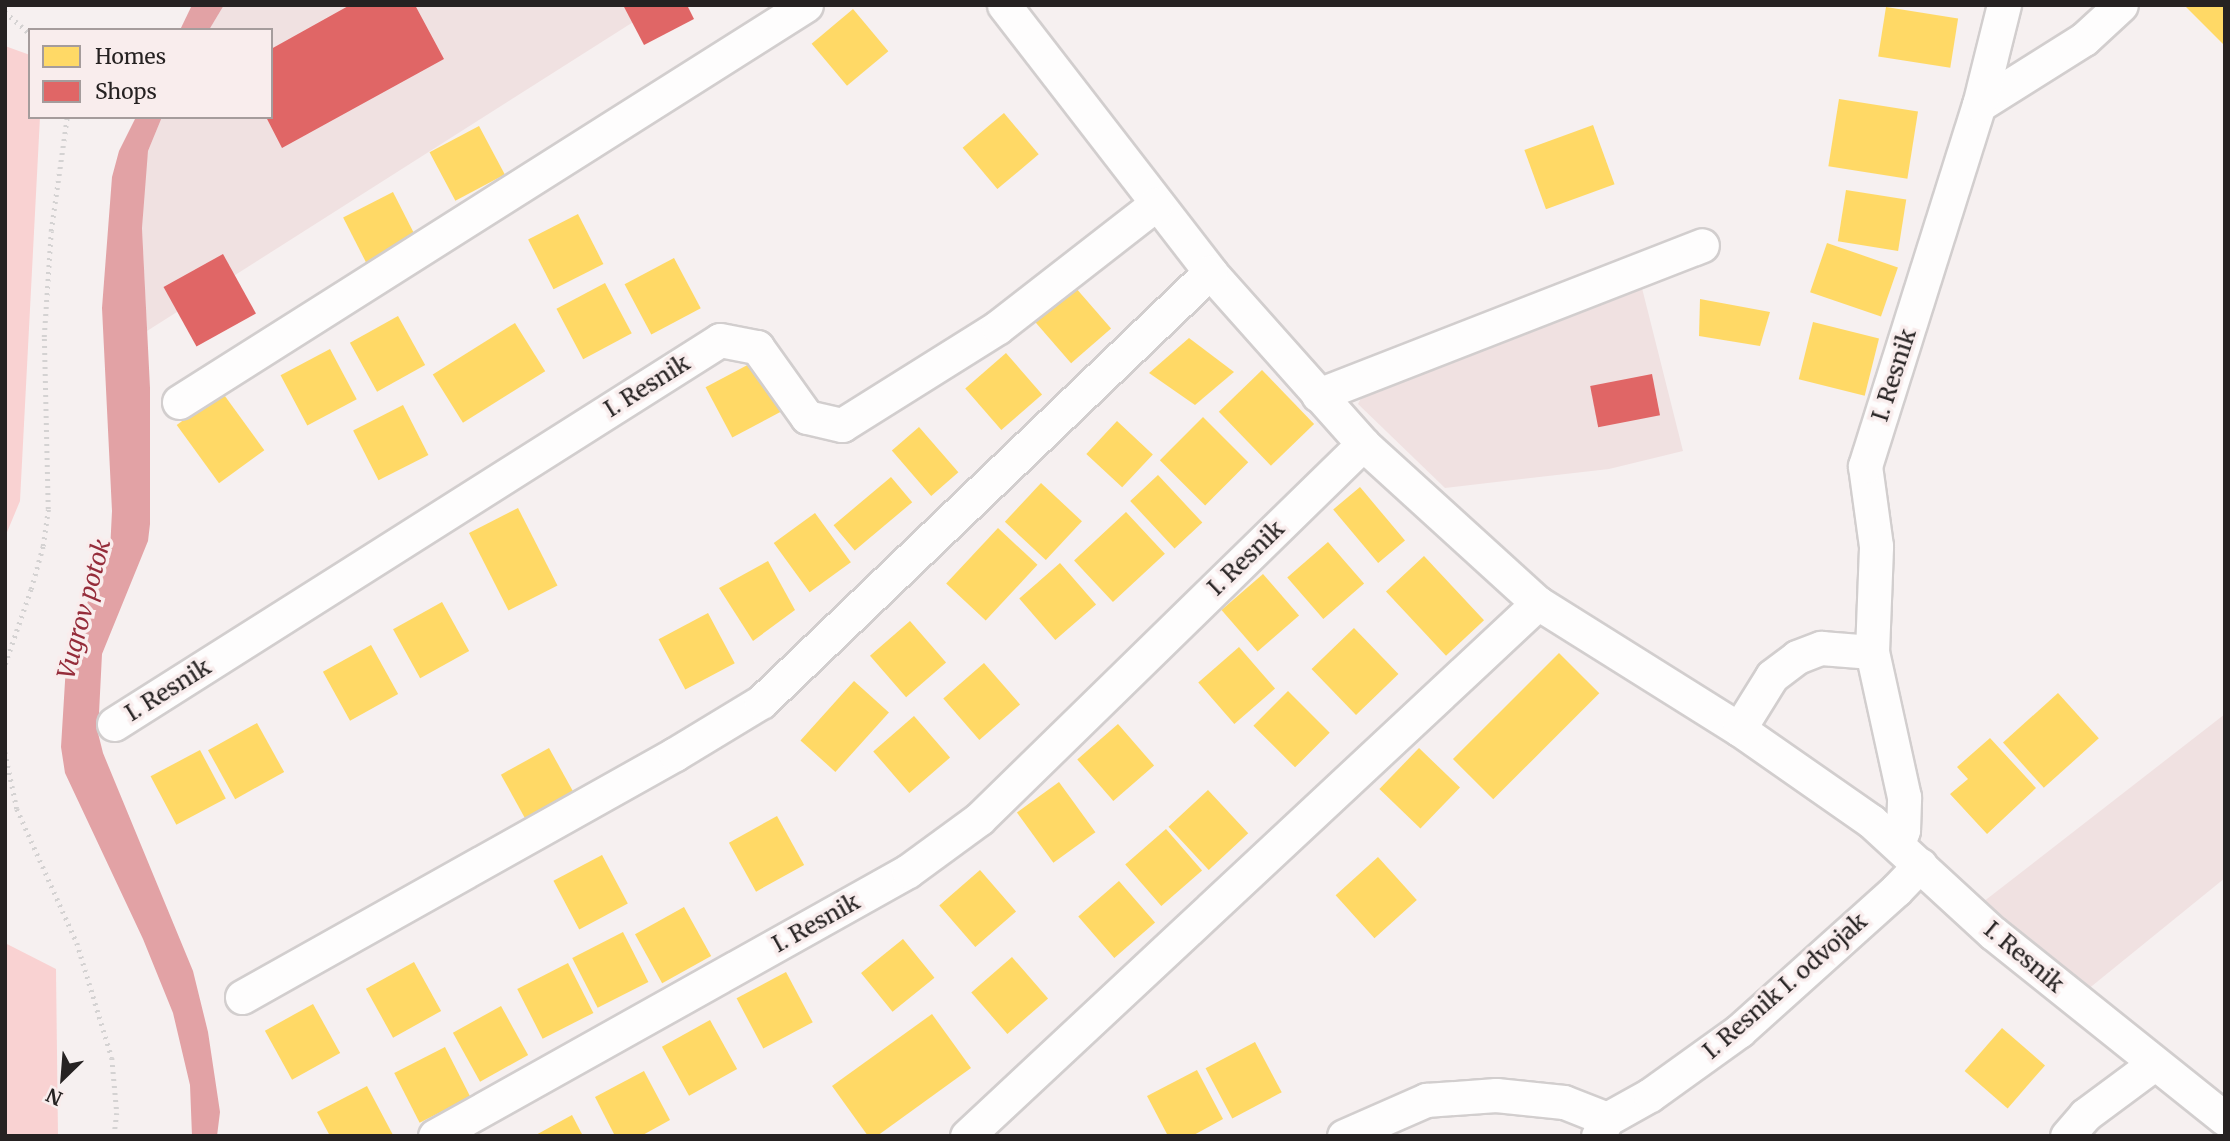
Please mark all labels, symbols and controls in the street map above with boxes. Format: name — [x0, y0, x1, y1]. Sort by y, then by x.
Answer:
legend — [28, 28, 273, 119]
text: Homes — [95, 43, 166, 70]
text: Shops — [95, 78, 157, 105]
street label: I. Resnik — [1866, 325, 1922, 425]
street label: I. Resnik — [599, 349, 695, 423]
street label: I. Resnik — [1202, 515, 1290, 601]
water label: Vugrov potok — [51, 536, 117, 682]
street label: I. Resnik — [120, 653, 216, 727]
street label: I. Resnik — [767, 888, 865, 958]
street label: I. Resnik I. odvojak — [1697, 907, 1873, 1065]
street label: I. Resnik — [1978, 916, 2070, 998]
north arrow — [28, 1043, 98, 1113]
text: N — [42, 1083, 66, 1111]

